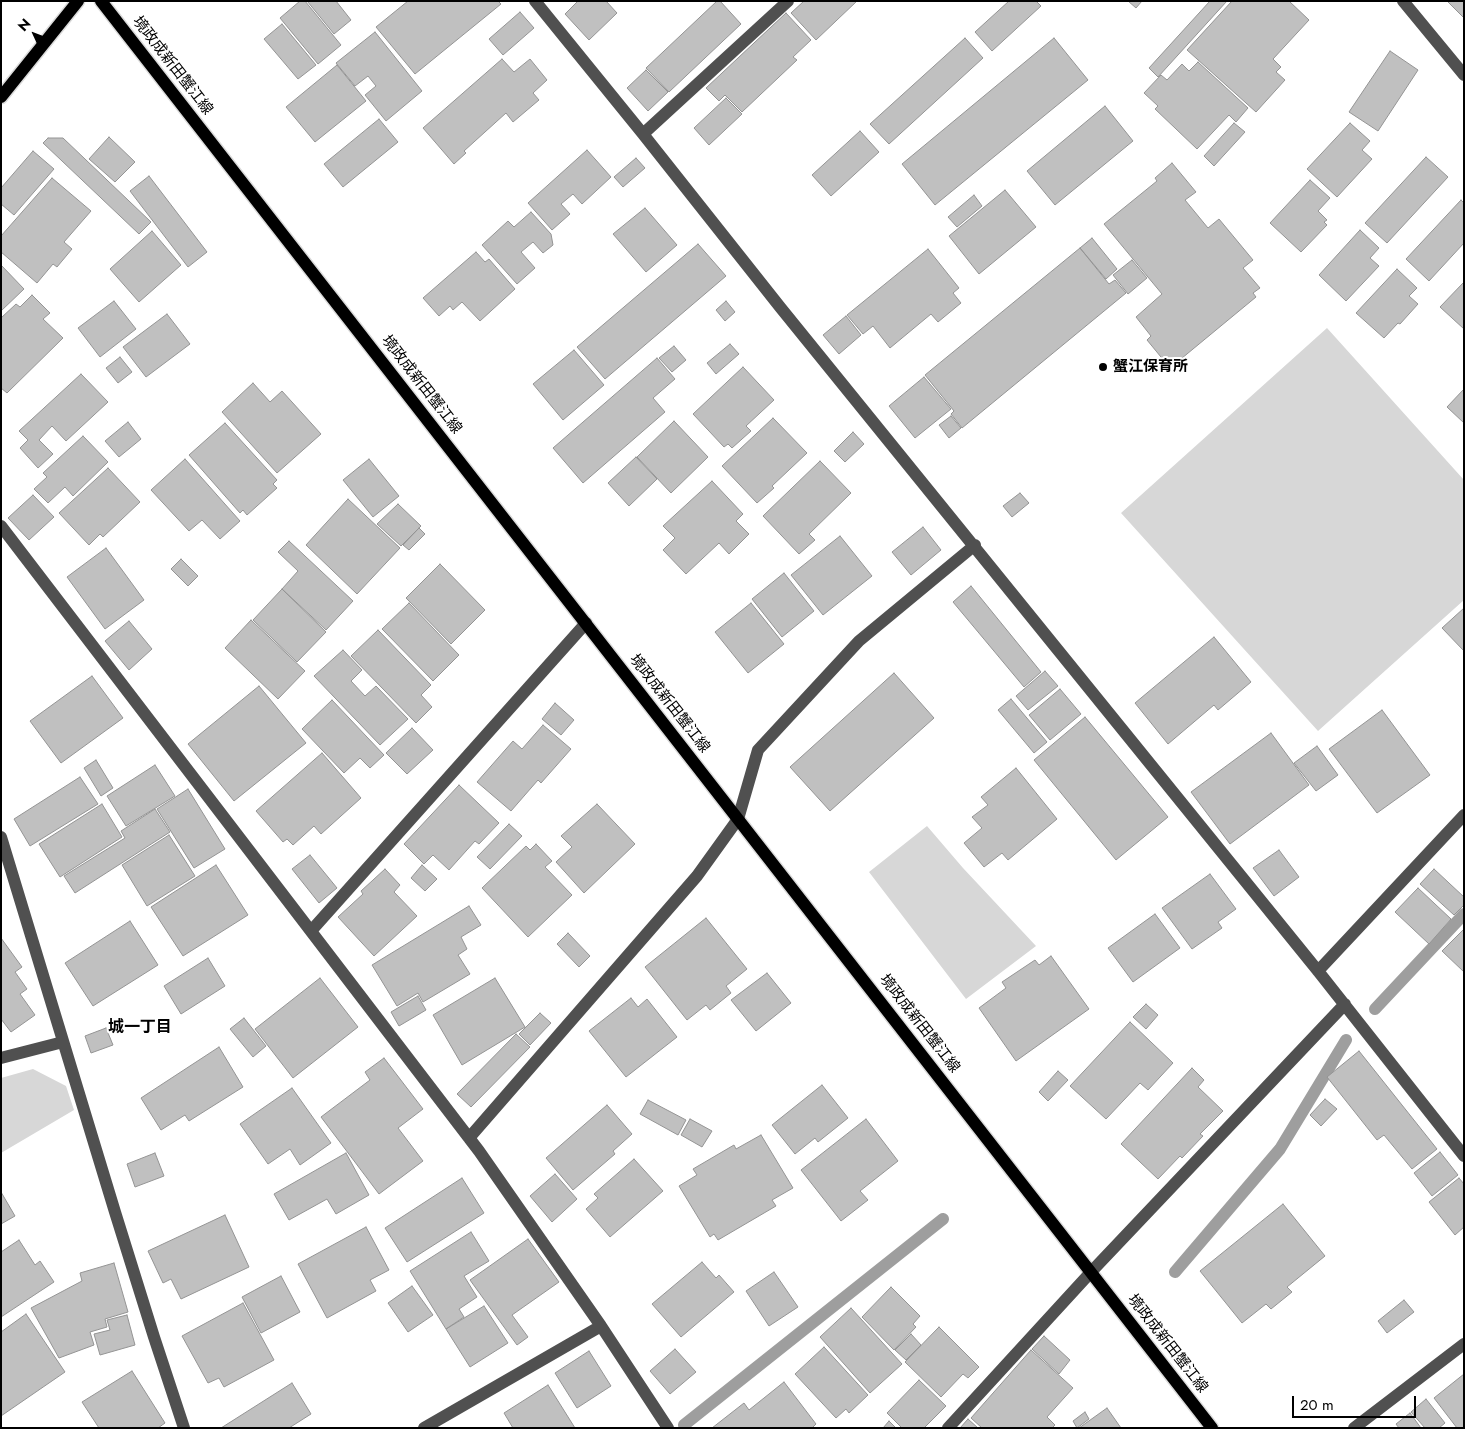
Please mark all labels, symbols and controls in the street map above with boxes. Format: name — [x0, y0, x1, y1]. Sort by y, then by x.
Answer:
north arrow — [10, 10, 60, 60]
street label: 境政成新田蟹江線 — [128, 13, 216, 119]
text: N — [13, 14, 35, 36]
street label: 境政成新田蟹江線 — [377, 332, 465, 438]
place label: 蟹江保育所 — [1113, 358, 1188, 376]
marker: 蟹江保育所 — [1097, 361, 1109, 373]
street label: 境政成新田蟹江線 — [625, 651, 713, 757]
street label: 境政成新田蟹江線 — [875, 971, 963, 1077]
district label: 城一丁目 — [108, 1018, 172, 1038]
street label: 境政成新田蟹江線 — [1123, 1291, 1211, 1397]
scale bar — [1295, 1386, 1419, 1418]
text: 20 m — [1300, 1394, 1334, 1416]

